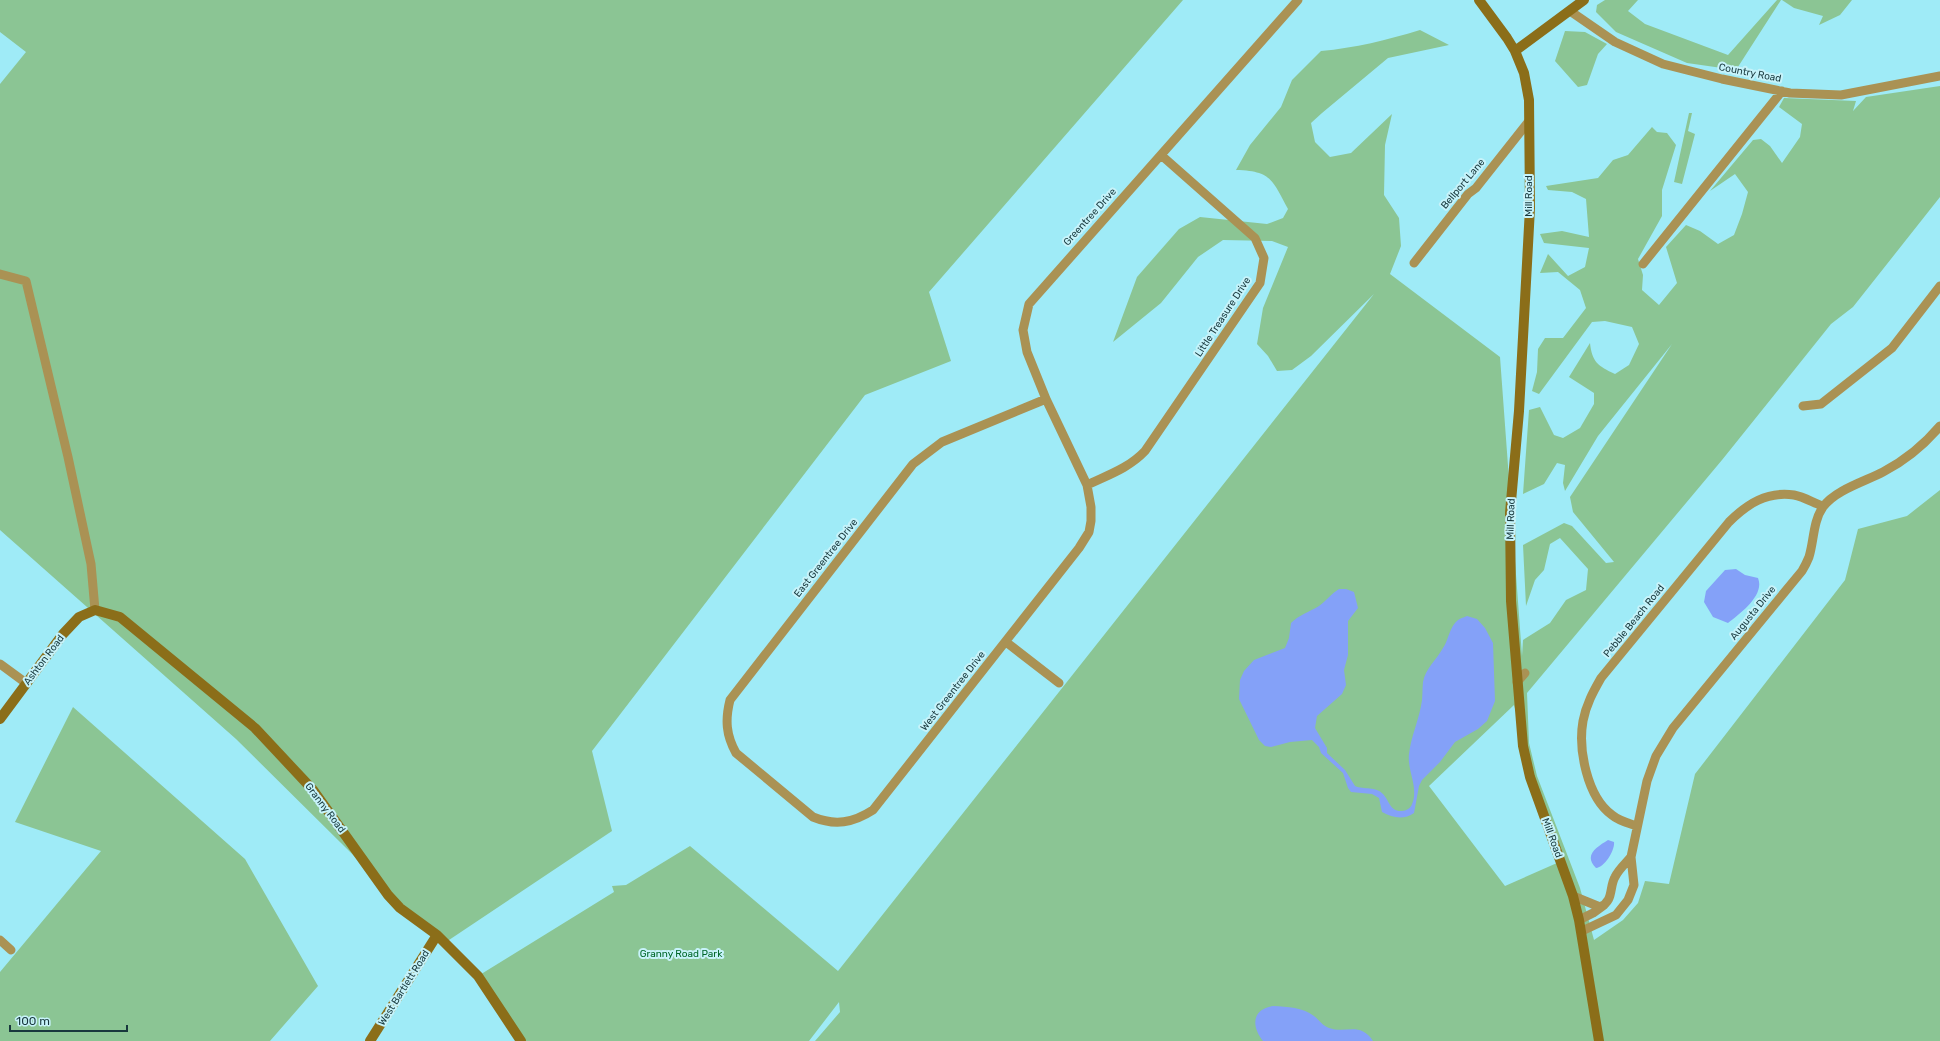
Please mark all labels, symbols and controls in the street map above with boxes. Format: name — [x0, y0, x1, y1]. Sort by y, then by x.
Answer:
street label: Country Road — [1718, 61, 1782, 85]
street label: Bellport Lane — [1439, 156, 1488, 212]
street label: Mill Road — [1523, 175, 1535, 217]
street label: Greentree Drive — [1061, 186, 1119, 248]
street label: Little Treasure Drive — [1193, 274, 1254, 359]
street label: Mill Road — [1504, 498, 1518, 540]
street label: East Greentree Drive — [792, 516, 861, 600]
street label: Pebble Beach Road — [1601, 582, 1667, 660]
street label: Augusta Drive — [1728, 583, 1779, 642]
street label: Ashton Road — [21, 633, 67, 687]
street label: West Greentree Drive — [918, 648, 988, 733]
street label: Granny Road — [302, 781, 348, 835]
street label: Mill Road — [1539, 817, 1565, 860]
street label: West Bartlett Road — [376, 948, 432, 1028]
park label: Granny Road Park — [640, 948, 723, 960]
scale bar — [10, 1007, 127, 1033]
text: 100 m — [16, 1014, 50, 1028]

